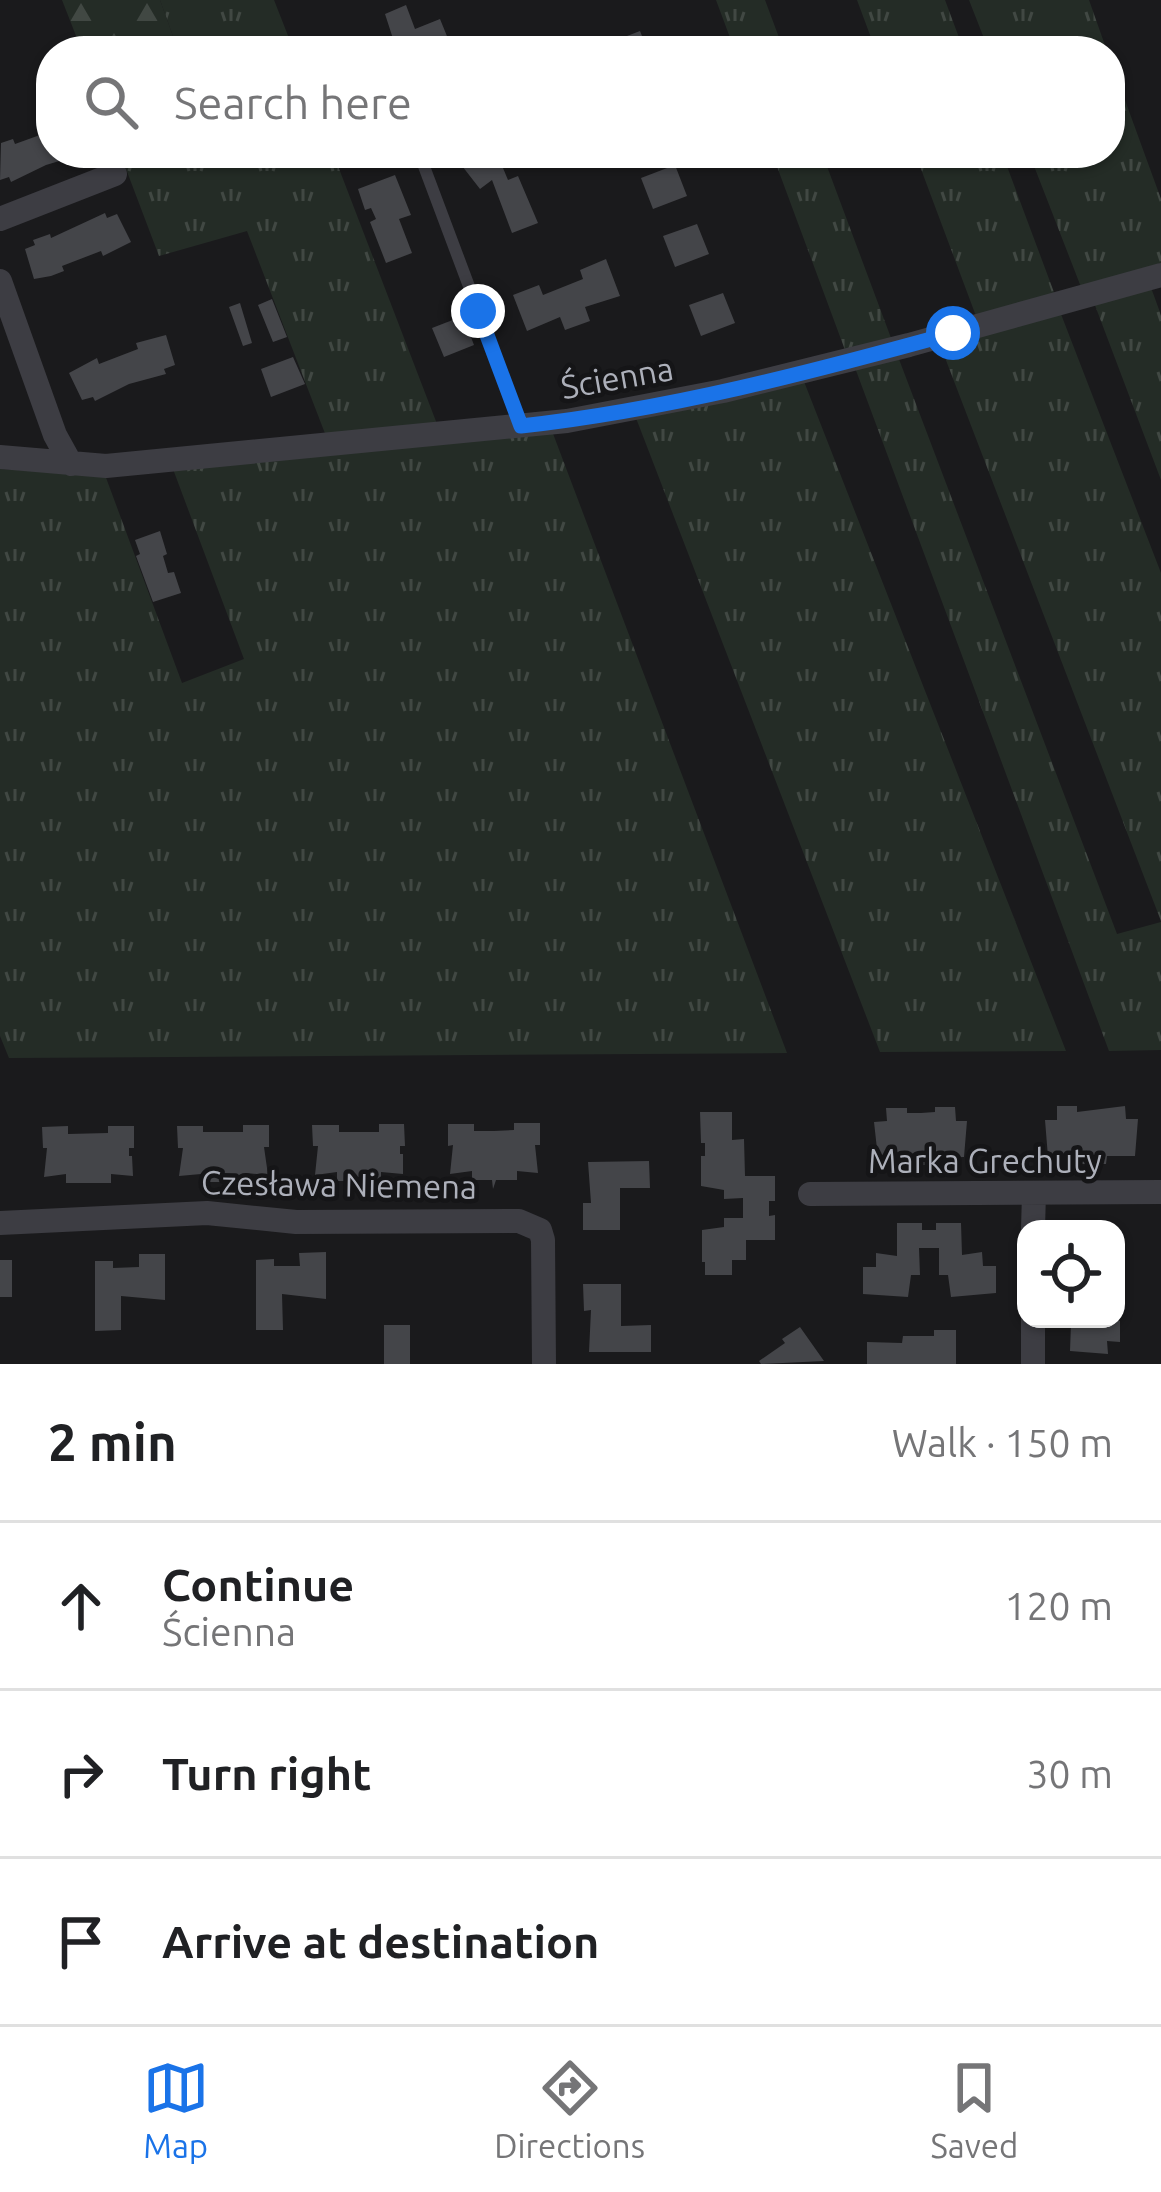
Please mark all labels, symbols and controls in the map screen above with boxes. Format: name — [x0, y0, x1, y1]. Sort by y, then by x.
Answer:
search box — [36, 36, 1125, 168]
icon: search — [78, 69, 144, 135]
text: Search here — [174, 77, 412, 128]
route end — [451, 284, 505, 338]
route start — [926, 306, 980, 360]
street label: Ścienna — [558, 347, 676, 405]
street label: Marka Grechuty — [868, 1142, 1102, 1179]
street label: Czesława Niemena — [201, 1163, 477, 1205]
map controls — [1017, 1220, 1125, 1328]
button: locate — [1017, 1220, 1125, 1328]
text: 2 min — [48, 1413, 177, 1471]
text: Walk · 150 m — [892, 1421, 1113, 1464]
text: Continue — [162, 1559, 354, 1610]
icon: ahead — [48, 1573, 114, 1639]
text: 120 m — [1004, 1584, 1113, 1627]
text: Ścienna — [162, 1610, 296, 1653]
icon: right — [48, 1741, 114, 1807]
text: Turn right — [162, 1748, 371, 1799]
text: 30 m — [1026, 1752, 1113, 1795]
icon: arrive — [48, 1909, 114, 1975]
text: Arrive at destination — [162, 1916, 599, 1967]
tab: Map — [143, 2055, 209, 2164]
tab: Directions — [494, 2055, 645, 2164]
tab: Saved — [930, 2055, 1018, 2164]

